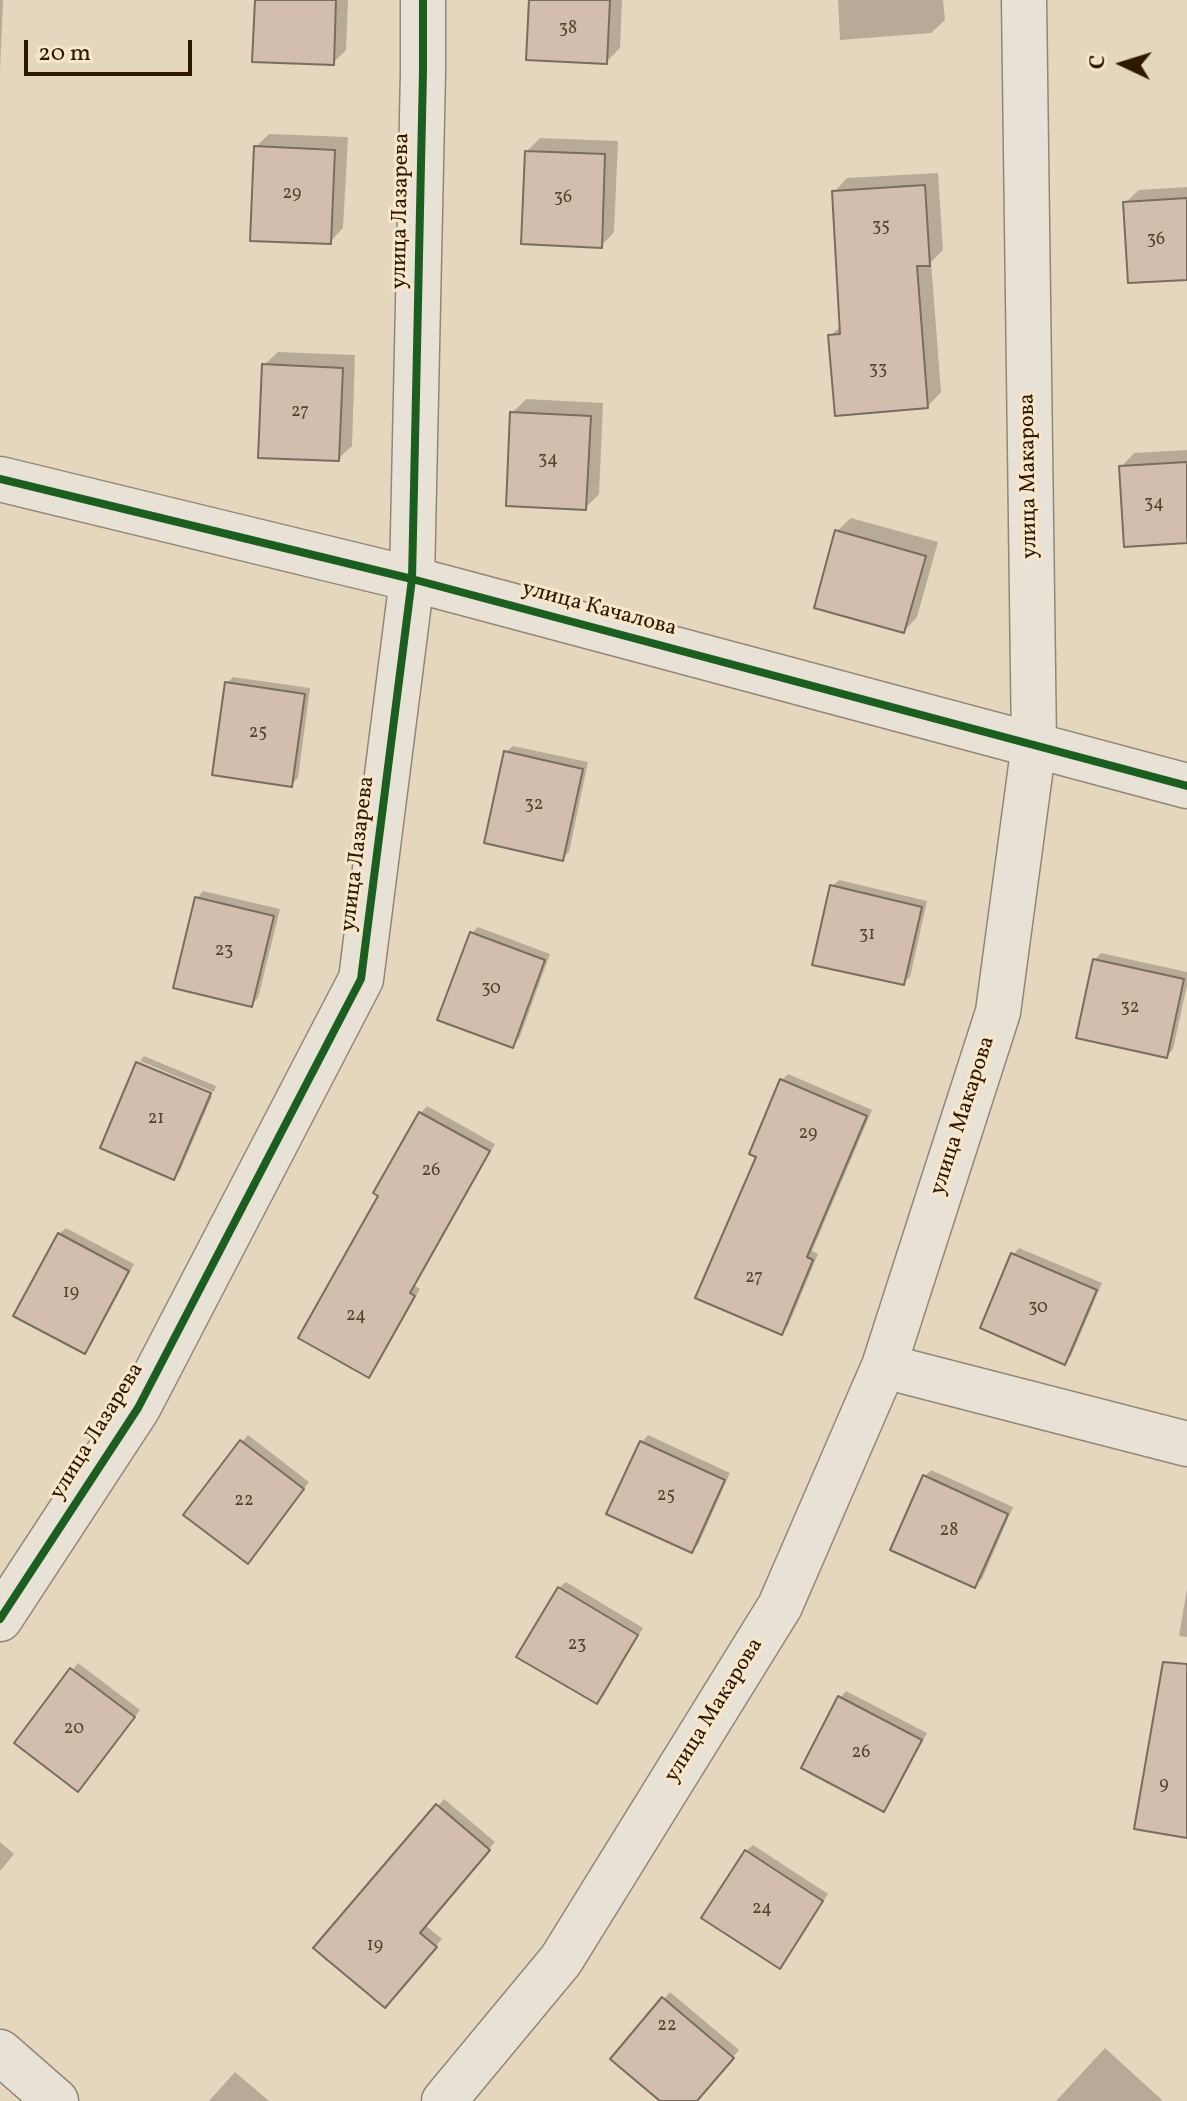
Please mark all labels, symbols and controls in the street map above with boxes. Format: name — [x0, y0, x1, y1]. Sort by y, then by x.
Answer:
house number: 38 — [559, 19, 577, 41]
scale bar — [28, 24, 196, 74]
north arrow — [1083, 24, 1163, 104]
text: 20 m — [38, 37, 91, 71]
text: С — [1083, 54, 1115, 70]
street label: улица Лазарева — [387, 133, 417, 289]
house number: 29 — [283, 184, 301, 206]
house number: 36 — [554, 188, 572, 210]
house number: 35 — [872, 217, 890, 239]
house number: 36 — [1147, 230, 1165, 252]
house number: 33 — [869, 360, 887, 382]
street label: улица Макарова — [1015, 393, 1045, 559]
house number: 27 — [291, 402, 309, 424]
house number: 34 — [538, 450, 558, 472]
house number: 34 — [1144, 494, 1164, 516]
street label: улица Качалова — [519, 577, 679, 643]
house number: 25 — [249, 723, 267, 745]
street label: улица Лазарева — [336, 775, 382, 933]
house number: 32 — [525, 795, 543, 817]
house number: 31 — [859, 925, 875, 947]
house number: 23 — [215, 941, 233, 963]
house number: 30 — [481, 979, 501, 1001]
house number: 32 — [1121, 998, 1139, 1020]
street label: улица Макарова — [926, 1033, 1002, 1199]
house number: 21 — [148, 1109, 164, 1131]
house number: 29 — [799, 1124, 817, 1146]
house number: 26 — [422, 1161, 440, 1183]
house number: 27 — [745, 1268, 763, 1290]
house number: 19 — [63, 1283, 79, 1305]
house number: 30 — [1028, 1298, 1048, 1320]
house number: 24 — [346, 1306, 366, 1328]
street label: улица Лазарева — [45, 1359, 151, 1505]
house number: 25 — [657, 1486, 675, 1508]
house number: 22 — [234, 1491, 254, 1513]
house number: 28 — [940, 1521, 958, 1543]
street label: улица Макарова — [660, 1634, 770, 1788]
house number: 23 — [568, 1635, 586, 1657]
house number: 20 — [64, 1719, 84, 1741]
house number: 26 — [852, 1743, 870, 1765]
house number: 9 — [1159, 1775, 1169, 1797]
house number: 24 — [752, 1899, 772, 1921]
house number: 19 — [367, 1936, 383, 1958]
house number: 22 — [657, 2016, 677, 2038]

